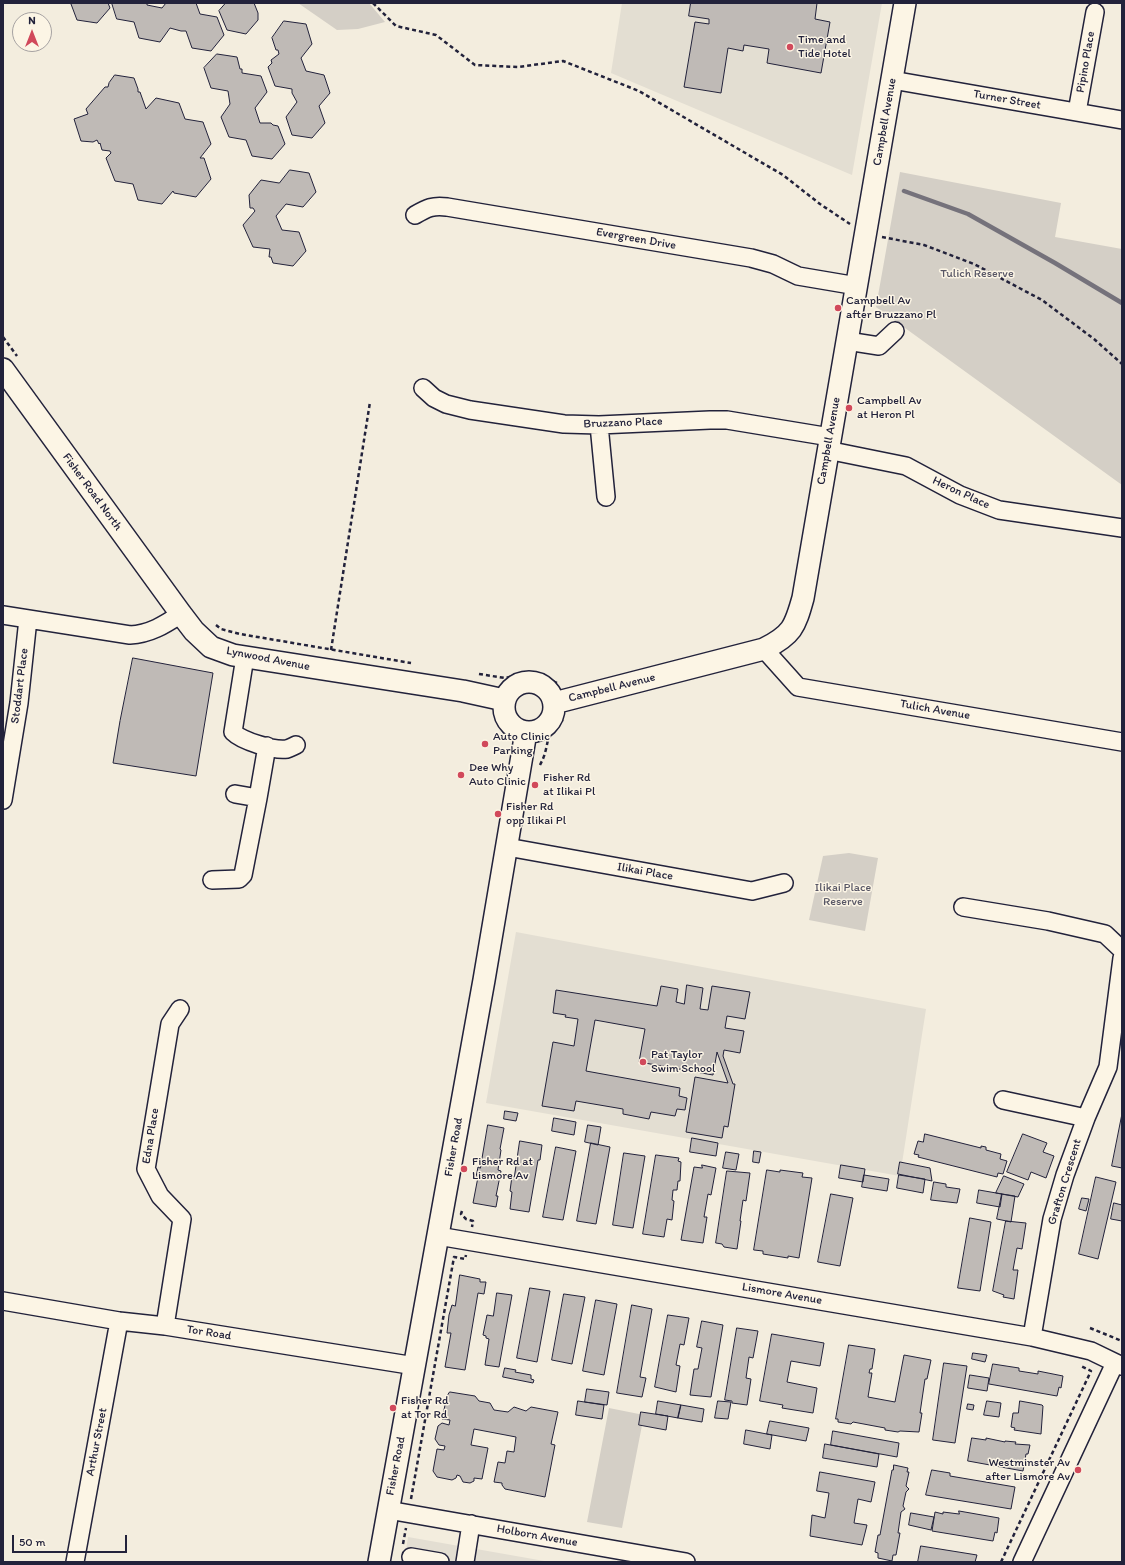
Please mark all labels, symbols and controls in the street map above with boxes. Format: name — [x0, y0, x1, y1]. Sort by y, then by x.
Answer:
north arrow — [12, 12, 52, 52]
text: N — [28, 14, 36, 27]
street label: Pipino Place — [1074, 30, 1098, 94]
place label: Time and Tide Hotel — [798, 33, 851, 61]
marker: Time and Tide Hotel — [785, 42, 795, 52]
street label: Campbell Avenue — [870, 77, 900, 167]
street label: Turner Street — [972, 87, 1042, 113]
street label: Evergreen Drive — [595, 225, 677, 253]
park label: Tulich Reserve — [940, 267, 1014, 281]
place label: Campbell Av after Bruzzano Pl — [846, 294, 936, 322]
marker: Campbell Av after Bruzzano Pl — [833, 303, 843, 313]
place label: Campbell Av at Heron Pl — [857, 394, 922, 422]
street label: Campbell Avenue — [814, 396, 844, 486]
marker: Campbell Av at Heron Pl — [844, 403, 854, 413]
street label: Bruzzano Place — [583, 414, 663, 432]
street label: Fisher Road North — [59, 450, 125, 534]
street label: Heron Place — [930, 473, 992, 513]
street label: Lynwood Avenue — [225, 644, 311, 674]
street label: Stoddart Place — [8, 647, 32, 725]
street label: Campbell Avenue — [567, 670, 657, 706]
street label: Tulich Avenue — [899, 697, 971, 723]
place label: Auto Clinic Parking — [493, 730, 550, 758]
marker: Auto Clinic Parking — [480, 739, 490, 749]
place label: Dee Why Auto Clinic — [469, 761, 526, 789]
marker: Dee Why Auto Clinic — [456, 770, 466, 780]
place label: Fisher Rd at Ilikai Pl — [543, 771, 595, 799]
marker: Fisher Rd at Ilikai Pl — [530, 780, 540, 790]
place label: Fisher Rd opp Ilikai Pl — [506, 800, 566, 828]
marker: Fisher Rd opp Ilikai Pl — [493, 809, 503, 819]
street label: Ilikai Place — [616, 860, 674, 884]
park label: Ilikai Place Reserve — [815, 881, 871, 909]
place label: Pat Taylor Swim School — [651, 1048, 715, 1076]
marker: Pat Taylor Swim School — [638, 1057, 648, 1067]
street label: Edna Place — [139, 1107, 163, 1165]
street label: Fisher Road — [442, 1116, 466, 1178]
street label: Grafton Crescent — [1045, 1137, 1085, 1227]
place label: Fisher Rd at Lismore Av — [472, 1155, 533, 1183]
marker: Fisher Rd at Lismore Av — [459, 1164, 469, 1174]
street label: Lismore Avenue — [741, 1280, 823, 1308]
street label: Tor Road — [186, 1322, 232, 1344]
place label: Fisher Rd at Tor Rd — [401, 1394, 449, 1422]
marker: Fisher Rd at Tor Rd — [388, 1403, 398, 1413]
street label: Arthur Street — [83, 1407, 111, 1477]
street label: Fisher Road — [383, 1435, 409, 1497]
place label: Westminster Av after Lismore Av — [985, 1456, 1070, 1484]
marker: Westminster Av after Lismore Av — [1073, 1465, 1083, 1475]
street label: Holborn Avenue — [495, 1522, 579, 1550]
scale bar — [14, 1527, 129, 1553]
text: 50 m — [19, 1535, 45, 1549]

